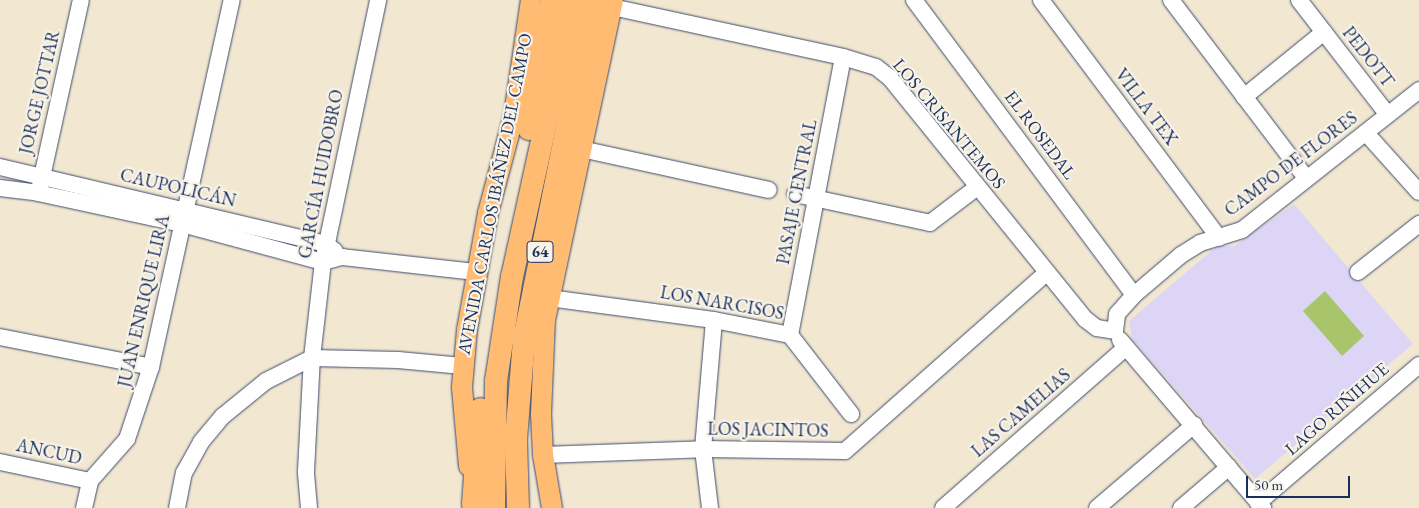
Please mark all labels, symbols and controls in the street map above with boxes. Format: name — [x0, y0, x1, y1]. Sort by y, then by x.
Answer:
street label: PEDOTT — [1338, 22, 1398, 92]
street label: JORGE JOTTAR — [15, 28, 65, 156]
street label: AVENIDA CARLOS IBÁÑEZ DEL CAMPO — [453, 31, 537, 357]
street label: LOS CRISANTEMOS — [888, 54, 1010, 194]
street label: VILLA TEX — [1110, 64, 1182, 150]
street label: EL ROSEDAL — [1000, 86, 1080, 184]
street label: GARCÍA HUIDOBRO — [294, 88, 348, 260]
street label: CAMPO DE FLORES — [1220, 107, 1362, 221]
street label: PASAJE CENTRAL — [772, 118, 822, 266]
street label: CAUPOLICÁN — [118, 164, 238, 212]
street label: JUAN ENRIQUE LIRA — [114, 213, 174, 389]
road number: 64 — [526, 238, 554, 266]
street label: LOS NARCISOS — [659, 281, 785, 325]
street label: LAGO RIÑIHUE — [1281, 358, 1393, 460]
street label: LAS CAMELIAS — [967, 364, 1075, 462]
street label: LOS JACINTOS — [707, 418, 829, 442]
street label: ANCUD — [14, 435, 84, 469]
scale bar — [1249, 466, 1353, 498]
text: 50 m — [1254, 475, 1283, 494]

